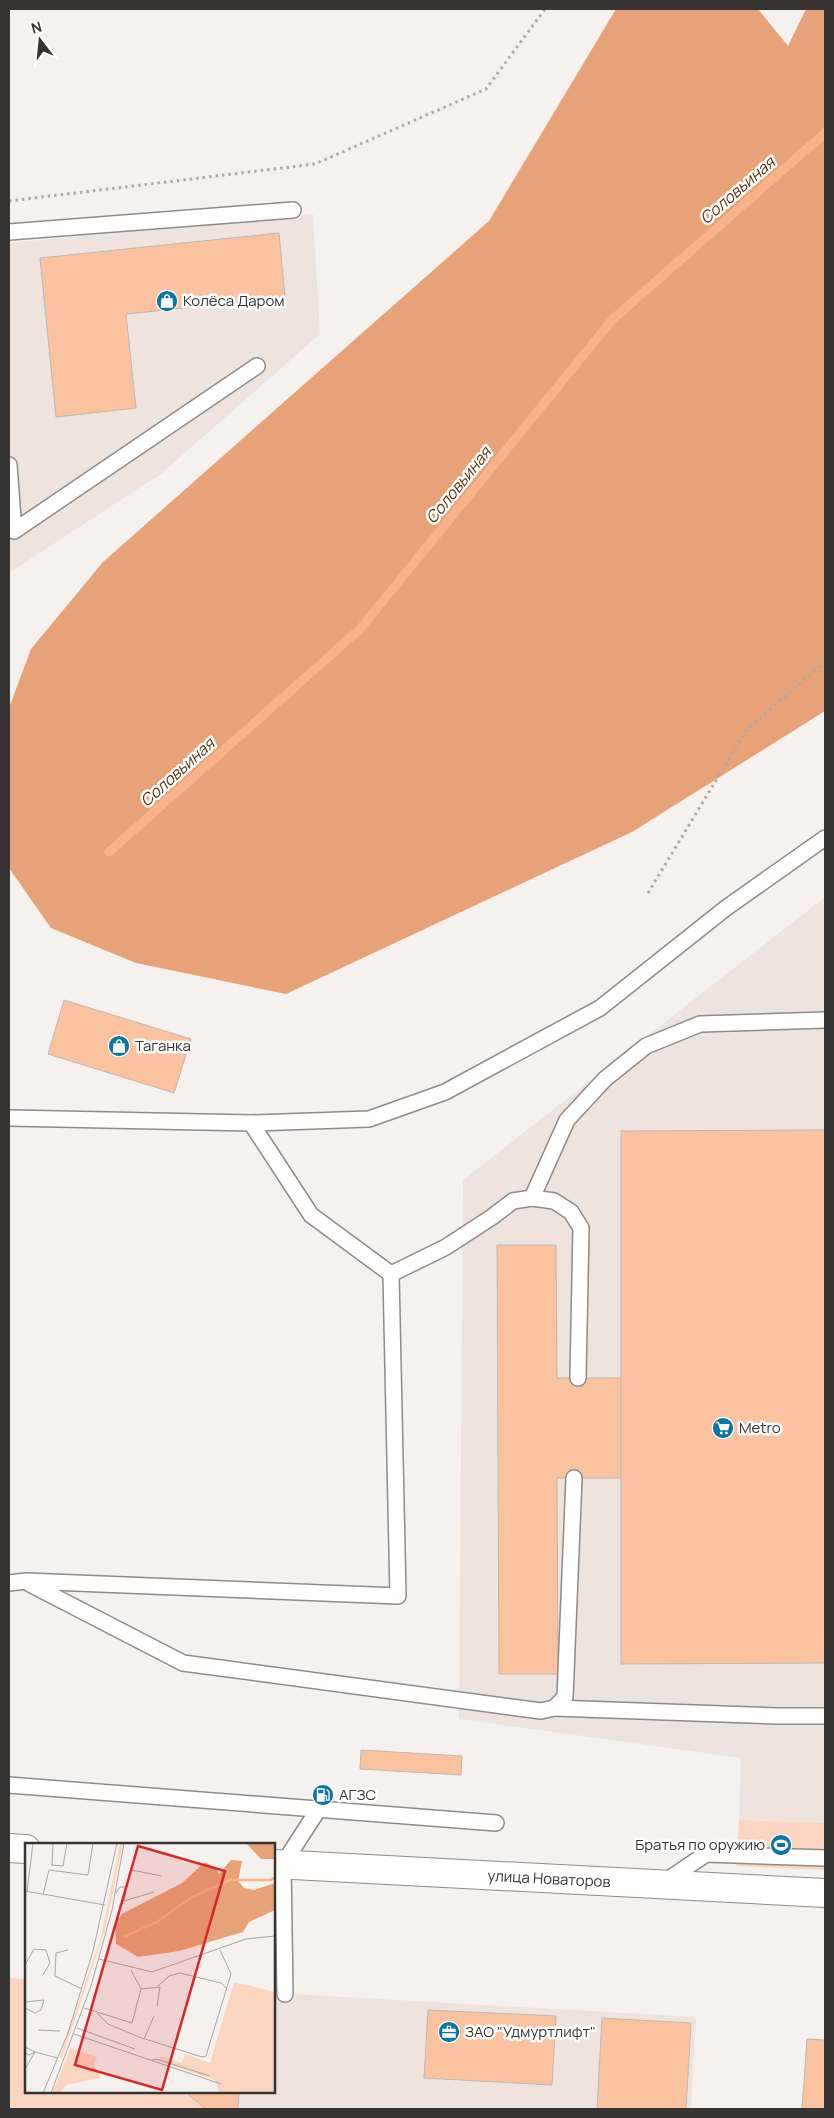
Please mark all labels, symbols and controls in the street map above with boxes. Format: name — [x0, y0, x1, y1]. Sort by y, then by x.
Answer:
north arrow — [15, 15, 65, 65]
text: N — [29, 17, 44, 38]
water label: Соловьиная — [695, 151, 780, 229]
shop icon: Колёса Даром — [155, 289, 179, 313]
place label: Колёса Даром — [183, 290, 285, 311]
water label: Соловьиная — [420, 441, 496, 528]
water label: Соловьиная — [135, 732, 220, 811]
shop icon: Таганка — [107, 1034, 131, 1058]
place label: Таганка — [135, 1035, 191, 1056]
supermarket icon: Metro — [711, 1416, 735, 1440]
place label: Metro — [739, 1417, 781, 1438]
fuel station icon: АГЗС — [311, 1783, 335, 1807]
place label: АГЗС — [339, 1784, 376, 1805]
sports icon: Братья по оружию — [769, 1833, 793, 1857]
place label: Братья по оружию — [635, 1834, 765, 1855]
inset map — [25, 1843, 275, 2093]
street label: улица Новаторов — [487, 1865, 611, 1892]
office icon: ЗАО "Удмуртлифт" — [437, 2020, 461, 2044]
place label: ЗАО "Удмуртлифт" — [465, 2021, 596, 2042]

